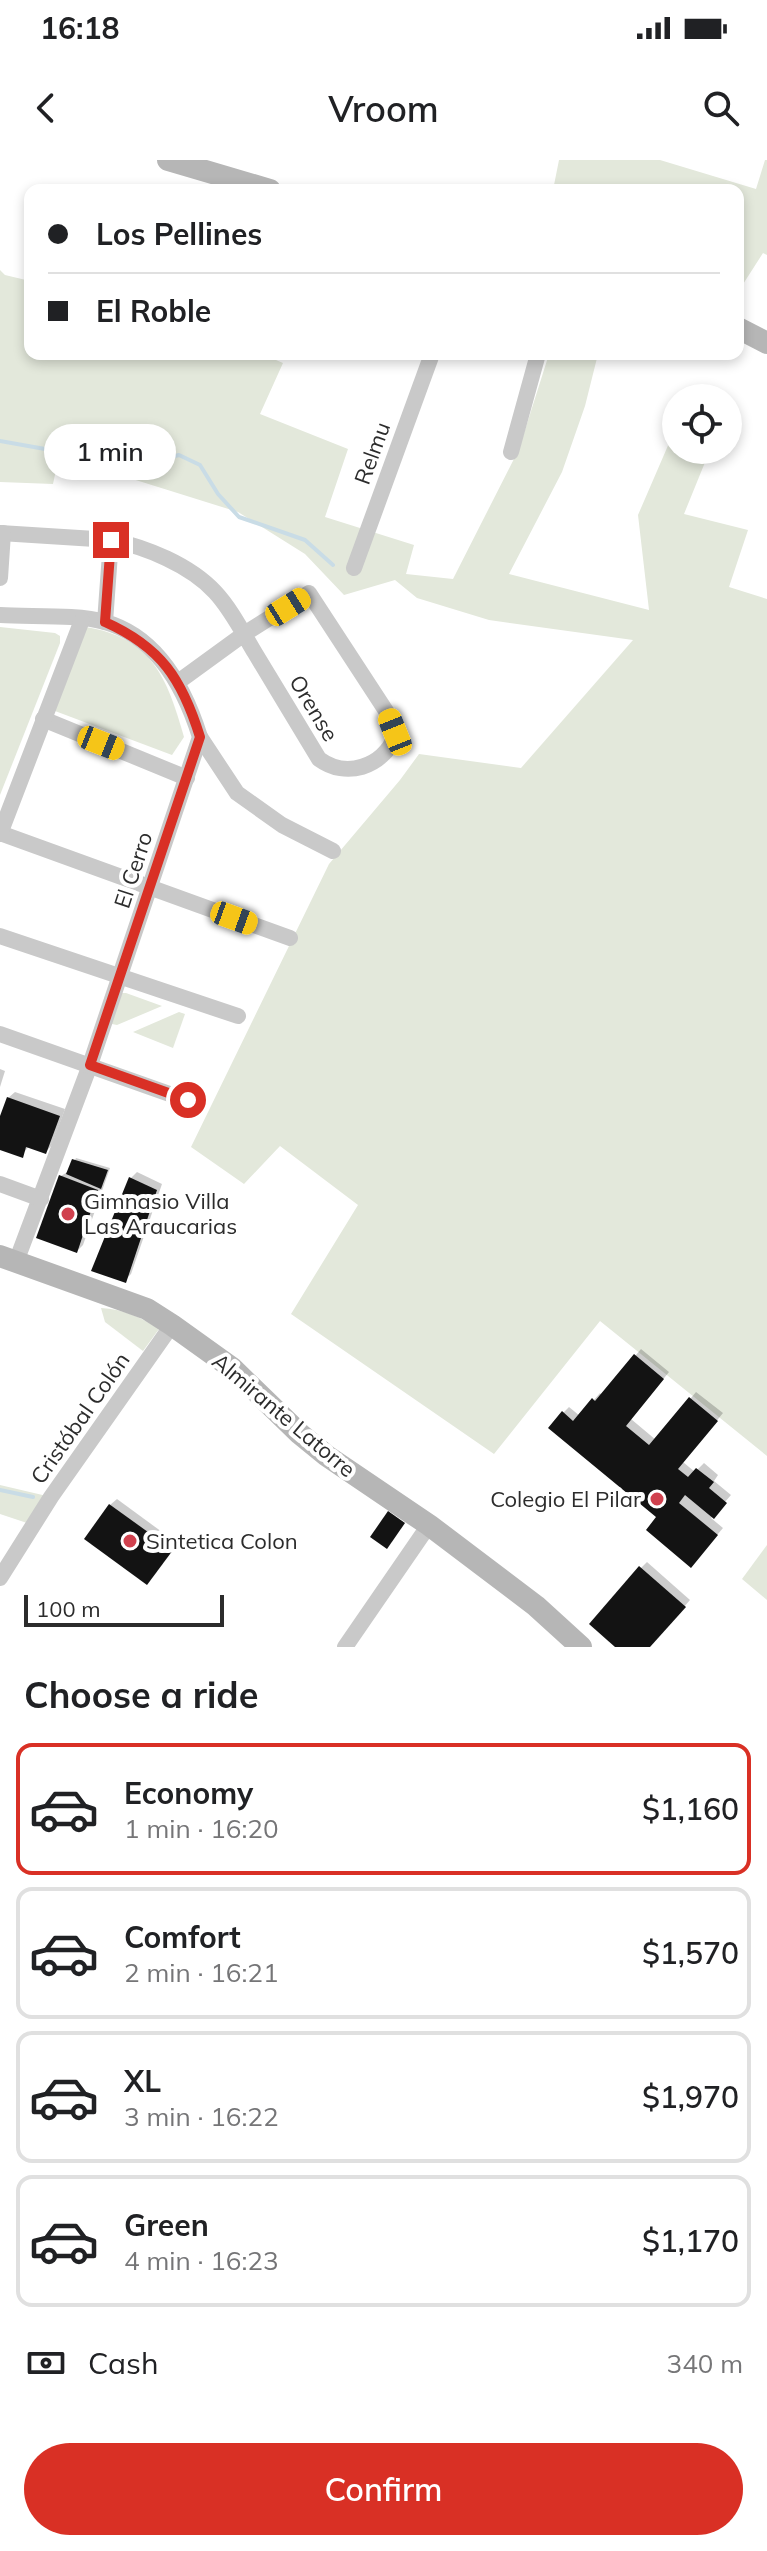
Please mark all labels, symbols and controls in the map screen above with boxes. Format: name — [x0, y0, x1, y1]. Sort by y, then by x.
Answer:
text: 16:18 — [40, 9, 119, 47]
icon: back — [24, 86, 68, 130]
text: Vroom — [328, 86, 439, 131]
icon: search — [699, 86, 743, 130]
text: Los Pellines — [96, 215, 262, 253]
text: El Roble — [96, 292, 211, 330]
map controls — [662, 384, 742, 464]
button: locate — [662, 384, 742, 464]
street label: Relmu — [348, 418, 396, 488]
callout: 1 min — [45, 424, 177, 480]
text: 1 min — [76, 435, 144, 468]
route end — [93, 522, 129, 558]
car — [261, 584, 315, 630]
street label: Orense — [283, 670, 345, 746]
car — [375, 705, 415, 759]
car — [74, 723, 128, 763]
street label: El Cerro — [108, 828, 158, 912]
car — [207, 899, 261, 937]
route start — [170, 1082, 206, 1118]
place label: Gimnasio Villa Las Araucarias — [84, 1187, 237, 1240]
marker: Gimnasio Villa Las Araucarias — [59, 1205, 77, 1223]
street label: Cristóbal Colón — [24, 1347, 136, 1489]
street label: Almirante Latorre — [207, 1347, 361, 1483]
place label: Colegio El Pilar — [490, 1485, 641, 1513]
marker: Colegio El Pilar — [648, 1490, 666, 1508]
place label: Sintetica Colon — [146, 1527, 298, 1555]
marker: Sintetica Colon — [121, 1532, 139, 1550]
scale bar — [24, 1591, 224, 1627]
text: 100 m — [36, 1595, 101, 1623]
text: Choose a ride — [24, 1672, 258, 1717]
icon: car — [28, 1773, 100, 1845]
text: Economy — [124, 1774, 253, 1812]
text: $1,160 — [642, 1790, 739, 1828]
text: 1 min · 16:20 — [124, 1812, 279, 1845]
icon: car — [28, 1917, 100, 1989]
text: Comfort — [124, 1918, 241, 1956]
text: $1,570 — [642, 1934, 739, 1972]
text: 2 min · 16:21 — [124, 1956, 279, 1989]
icon: car — [28, 2061, 100, 2133]
text: XL — [124, 2062, 161, 2100]
text: $1,970 — [642, 2078, 739, 2116]
text: 3 min · 16:22 — [124, 2100, 279, 2133]
icon: car — [28, 2205, 100, 2277]
text: Green — [124, 2206, 209, 2244]
text: $1,170 — [642, 2222, 739, 2260]
text: 4 min · 16:23 — [124, 2244, 279, 2277]
icon: cash — [24, 2341, 68, 2385]
text: Cash — [88, 2344, 159, 2382]
text: 340 m — [667, 2347, 743, 2380]
button: Confirm — [24, 2443, 743, 2535]

